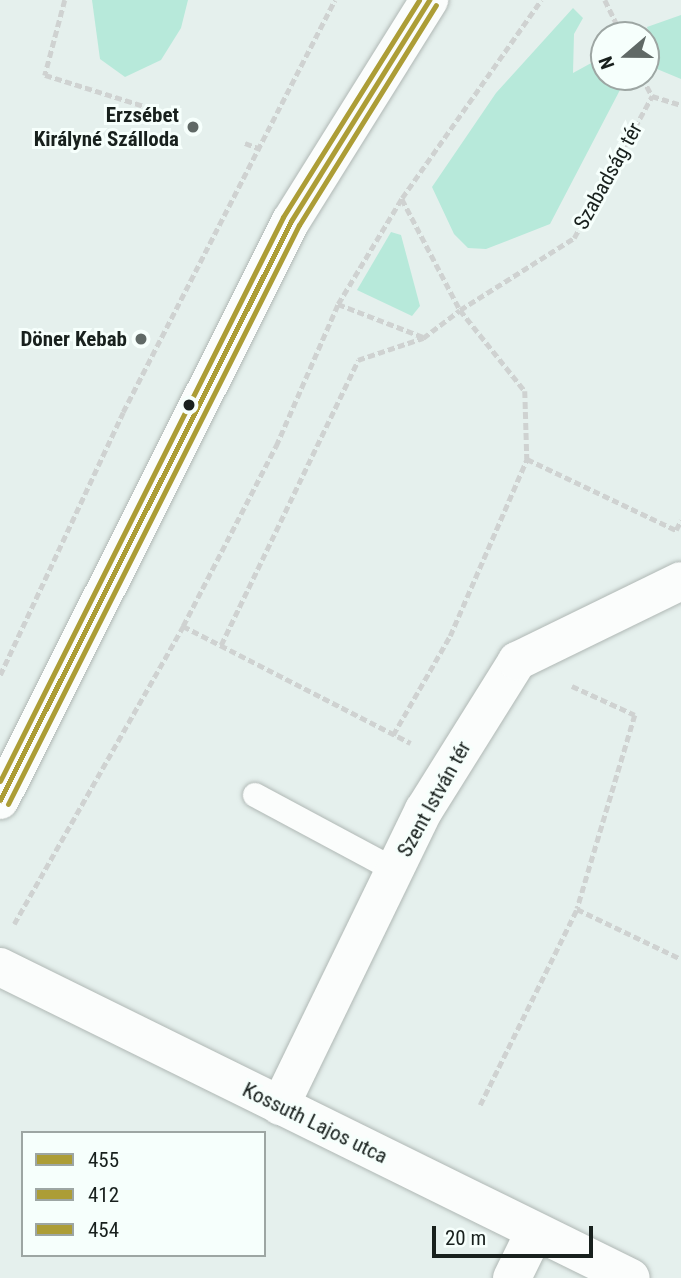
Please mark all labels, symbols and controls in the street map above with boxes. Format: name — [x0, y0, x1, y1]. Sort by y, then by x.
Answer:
north arrow — [590, 21, 660, 91]
text: N — [594, 53, 619, 72]
place label: Erzsébet Királyné Szálloda — [34, 102, 179, 152]
street label: Szabadság tér — [568, 118, 648, 234]
marker: Erzsébet Királyné Szálloda — [185, 119, 201, 135]
place label: Döner Kebab — [20, 326, 127, 352]
marker: Döner Kebab — [133, 331, 149, 347]
unlabelled marker — [182, 398, 196, 412]
street label: Szent István tér — [392, 737, 476, 861]
street label: Kossuth Lajos utca — [238, 1077, 392, 1169]
legend — [21, 1131, 266, 1257]
text: 455 — [88, 1148, 119, 1172]
text: 412 — [88, 1183, 119, 1207]
scale bar — [436, 1212, 597, 1256]
text: 454 — [88, 1218, 119, 1242]
text: 20 m — [445, 1226, 486, 1250]

